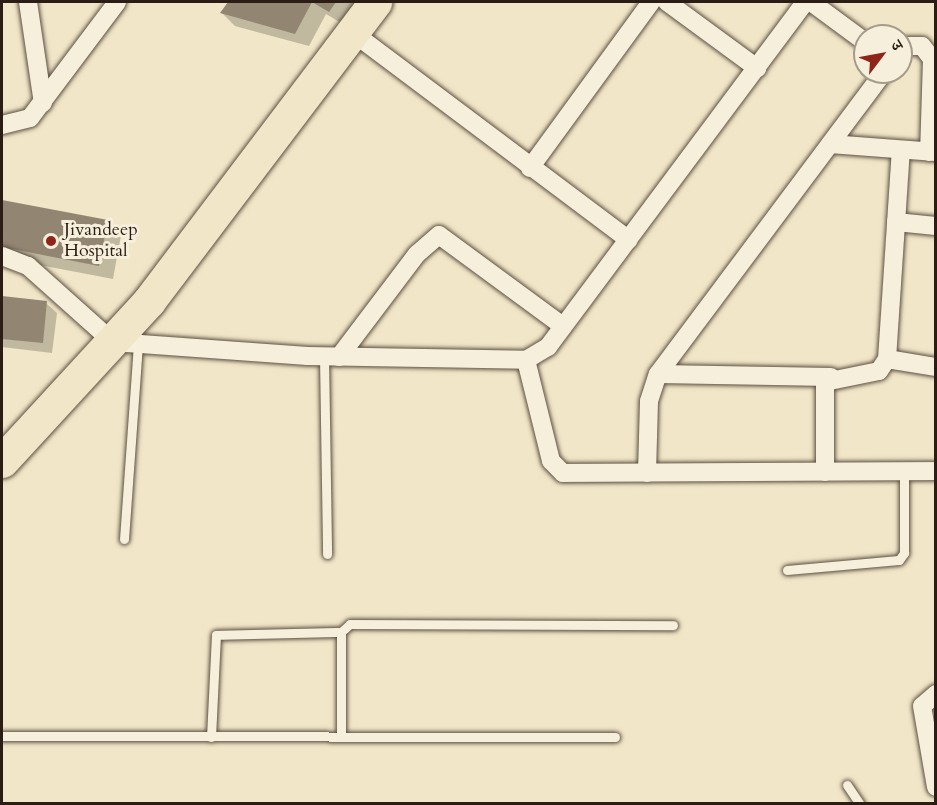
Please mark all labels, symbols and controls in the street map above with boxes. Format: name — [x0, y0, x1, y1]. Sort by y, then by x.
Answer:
north arrow — [853, 24, 913, 84]
text: उ — [885, 36, 908, 55]
place label: Jivandeep Hospital — [64, 220, 138, 262]
marker: Jivandeep Hospital — [42, 232, 60, 250]

